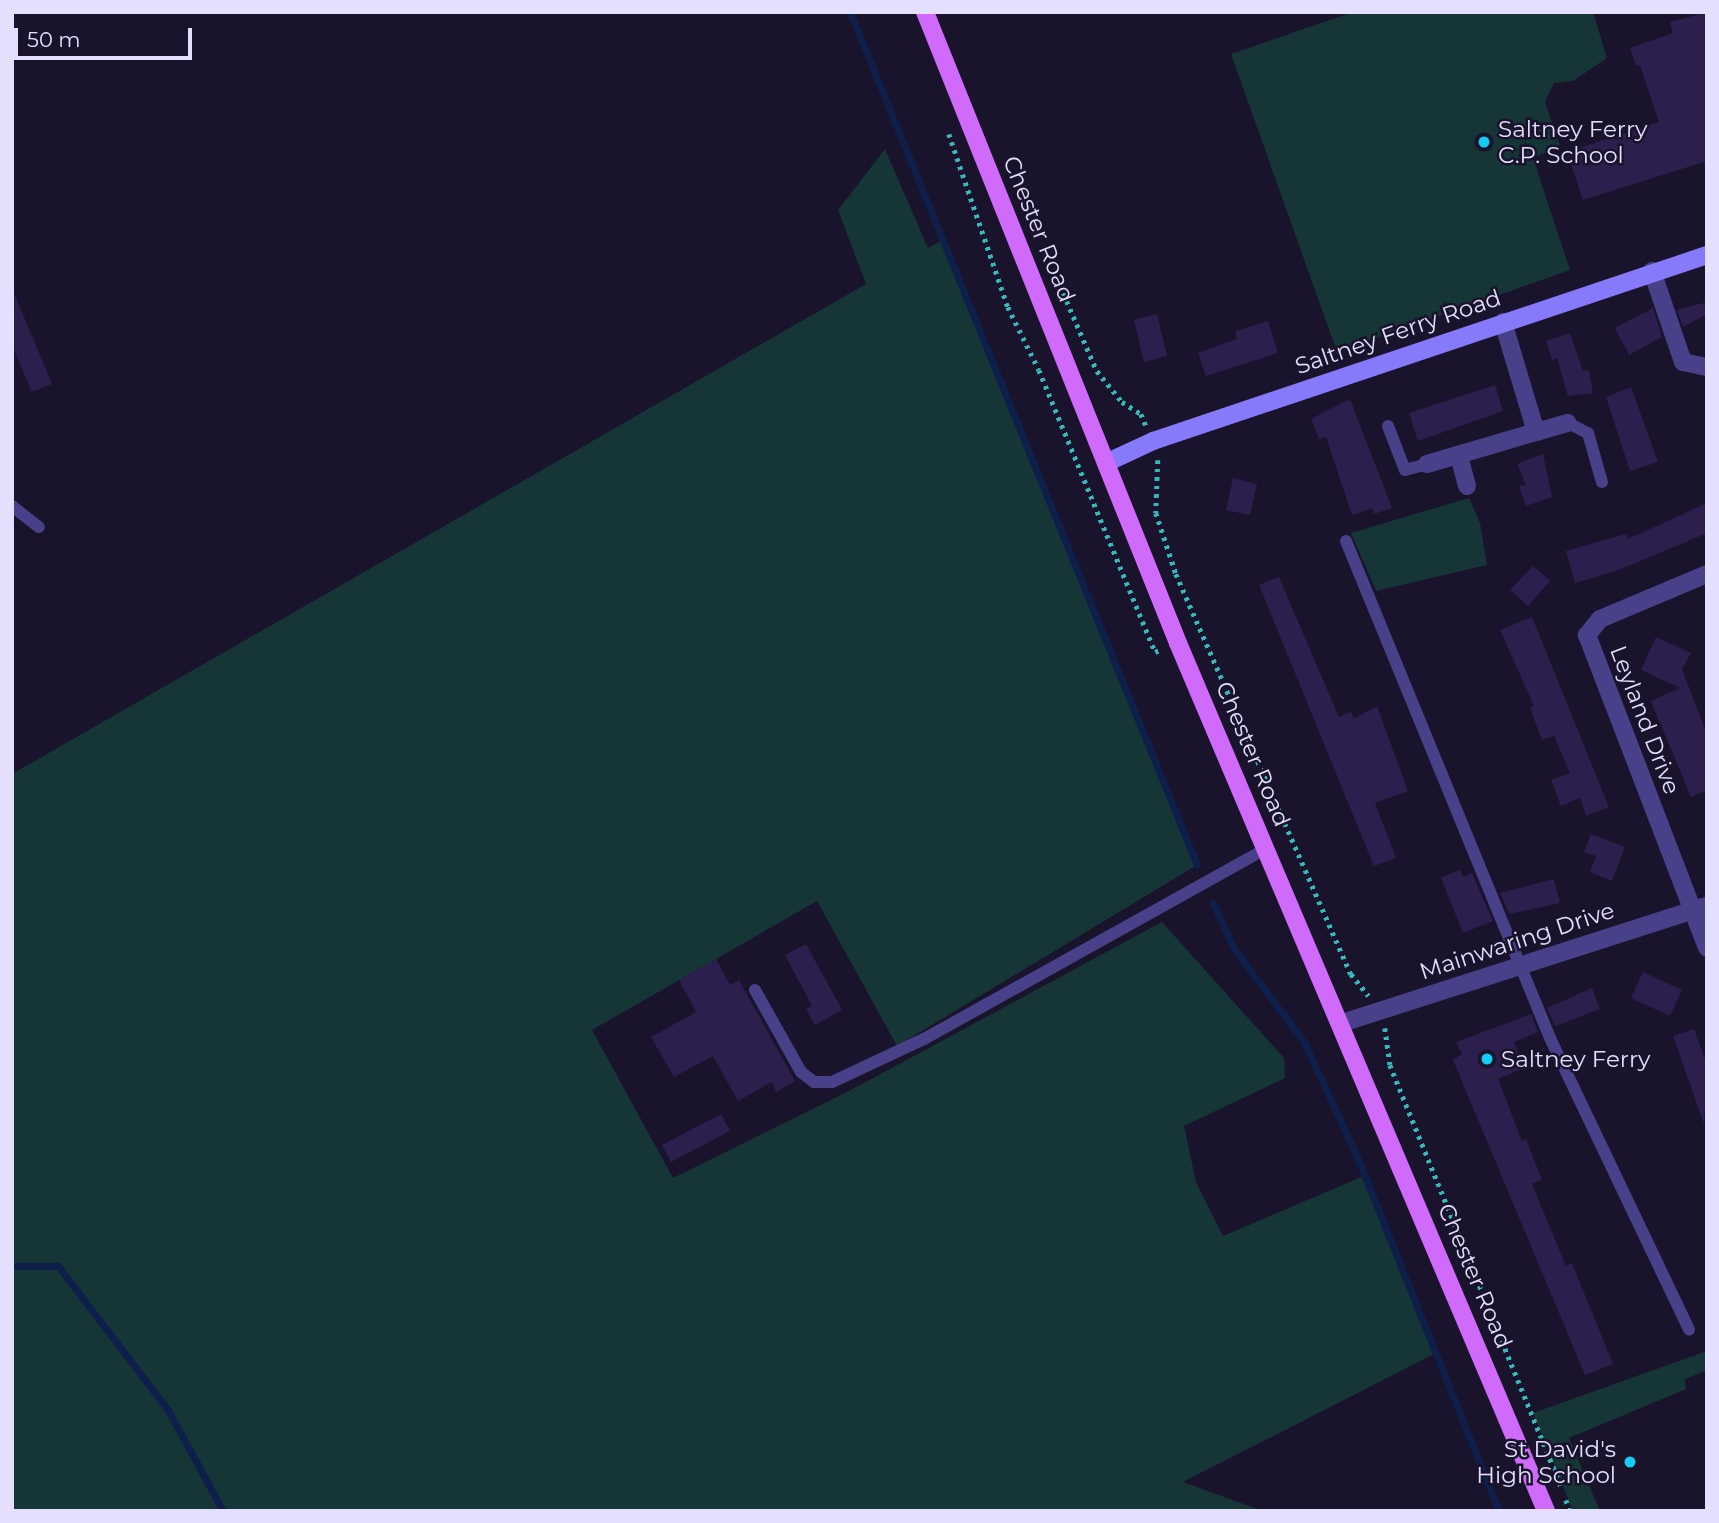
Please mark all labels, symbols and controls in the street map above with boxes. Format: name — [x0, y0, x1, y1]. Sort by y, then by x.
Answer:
scale bar — [18, 14, 196, 58]
text: 50 m — [27, 27, 81, 52]
place label: Saltney Ferry C.P. School — [1498, 115, 1647, 169]
marker: Saltney Ferry C.P. School — [1476, 134, 1492, 150]
street label: Chester Road — [997, 152, 1081, 306]
street label: Saltney Ferry Road — [1292, 284, 1504, 380]
street label: Leyland Drive — [1604, 642, 1686, 798]
street label: Chester Road — [1210, 677, 1296, 831]
street label: Mainwaring Drive — [1416, 896, 1618, 986]
place label: Saltney Ferry — [1501, 1045, 1650, 1073]
marker: Saltney Ferry — [1479, 1051, 1495, 1067]
street label: Chester Road — [1432, 1199, 1518, 1353]
place label: St David's High School — [1476, 1435, 1616, 1489]
marker: St David's High School — [1622, 1454, 1638, 1470]

